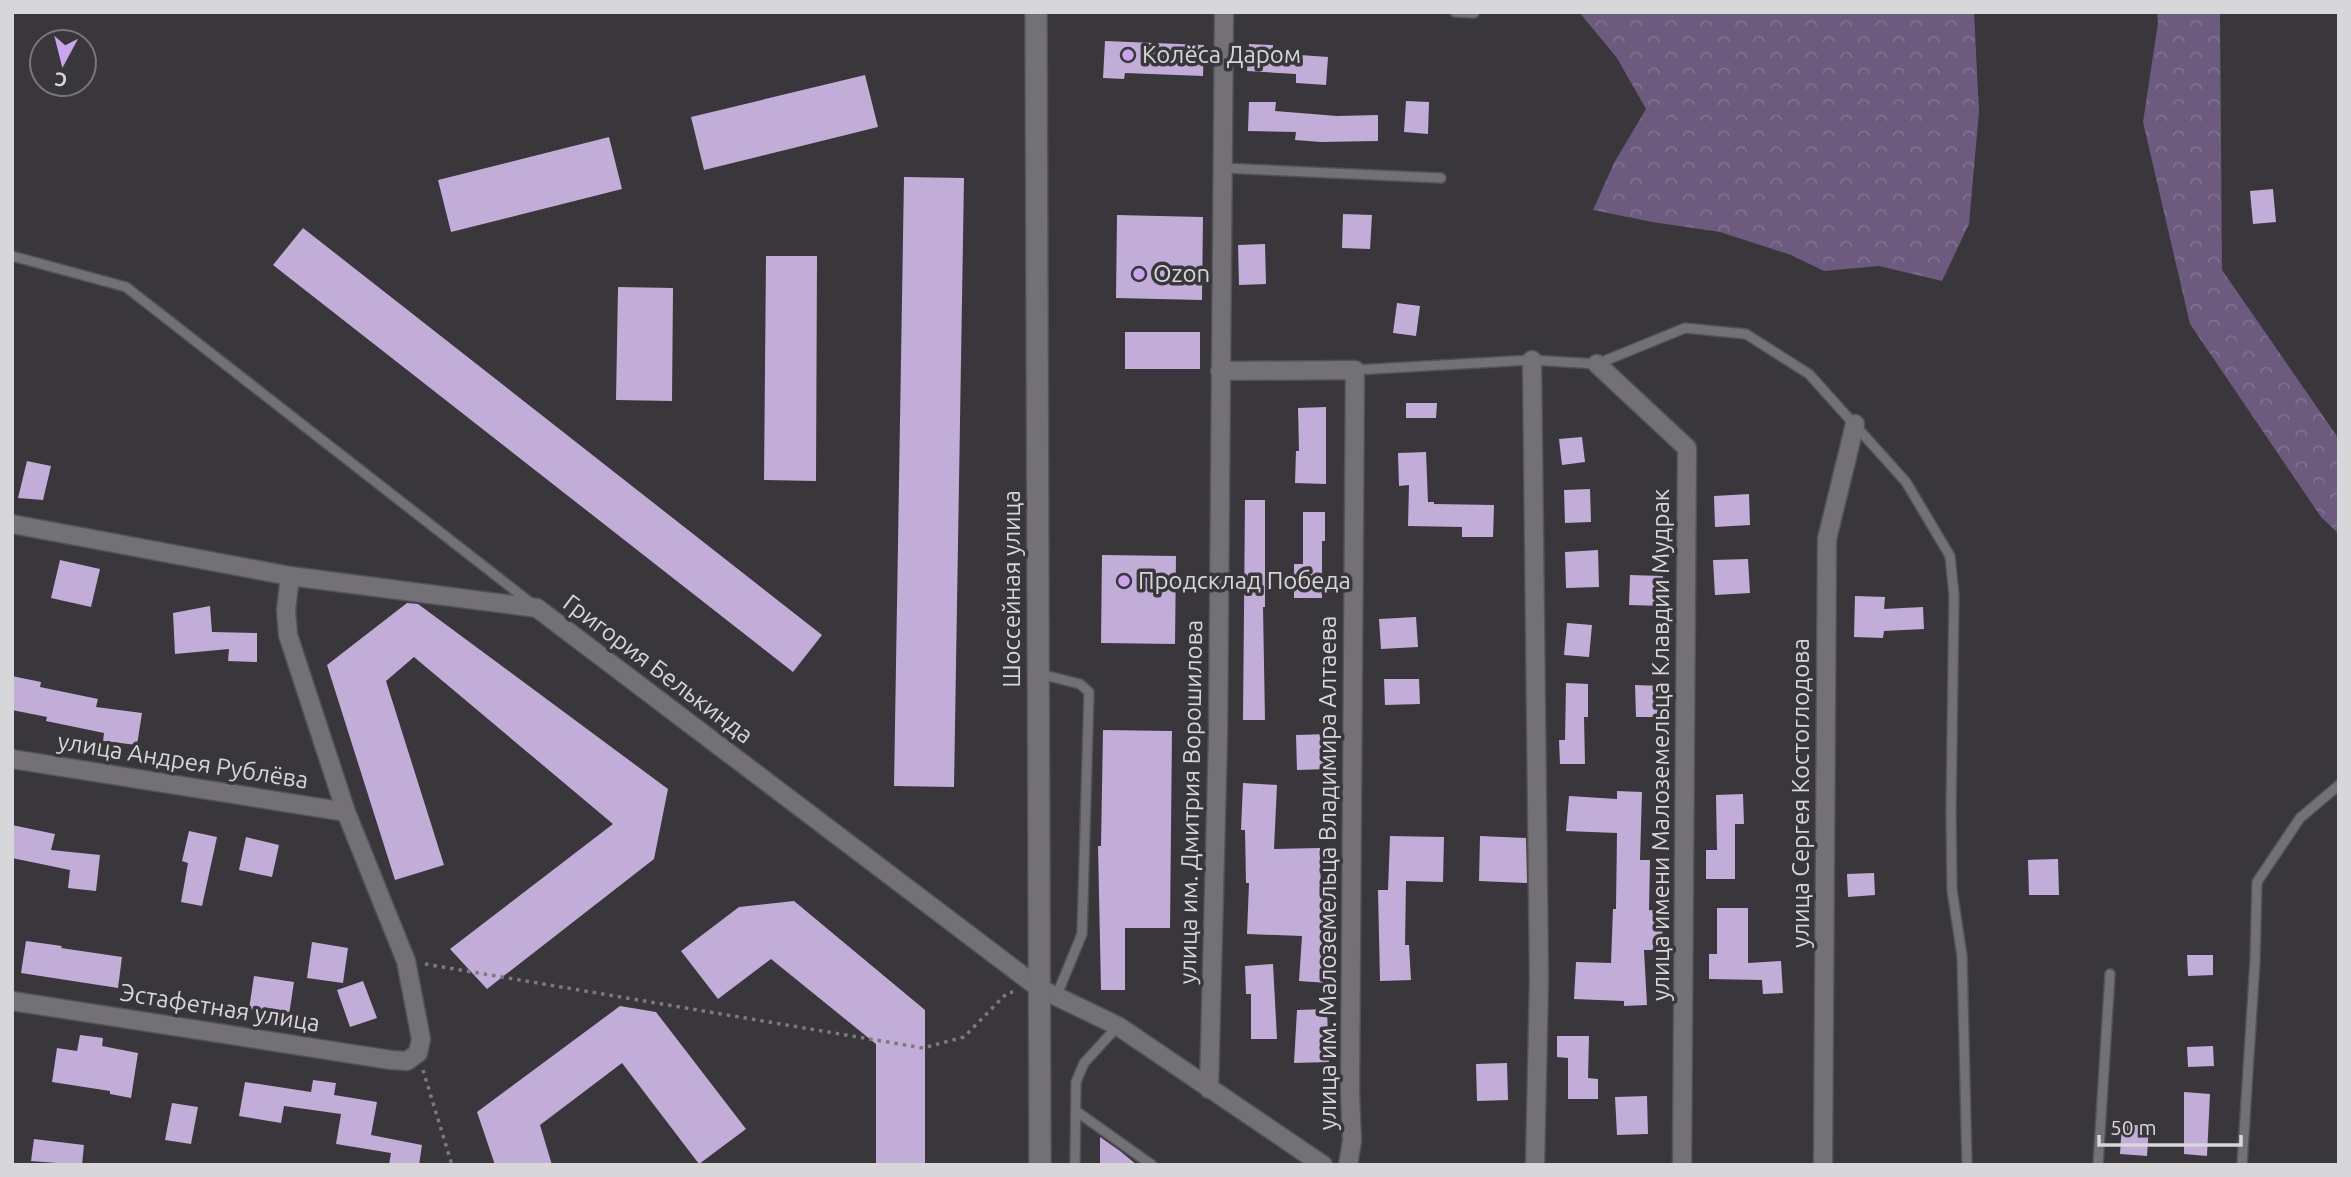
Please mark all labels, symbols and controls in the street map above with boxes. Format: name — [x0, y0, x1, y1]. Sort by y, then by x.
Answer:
north arrow — [28, 28, 98, 98]
place label: Колёса Даром — [1142, 41, 1301, 68]
marker: Колёса Даром — [1120, 47, 1136, 63]
text: С — [54, 68, 68, 92]
place label: Ozon — [1153, 260, 1210, 287]
marker: Ozon — [1131, 266, 1147, 282]
street label: улица имени Малоземельца Клавдии Мудрак — [1647, 489, 1674, 1001]
street label: Шоссейная улица — [998, 490, 1025, 688]
place label: Продсклад Победа — [1138, 567, 1351, 594]
marker: Продсклад Победа — [1116, 573, 1132, 589]
street label: Григория Белькинда — [558, 589, 758, 749]
street label: улица им. Малоземельца Владимира Алтаева — [1314, 616, 1341, 1130]
street label: улица им. Дмитрия Ворошилова — [1174, 619, 1207, 985]
street label: улица Сергея Костоглодова — [1787, 638, 1814, 948]
street label: улица Андрея Рублёва — [56, 727, 310, 794]
street label: Эстафетная улица — [118, 978, 322, 1037]
scale bar — [2099, 1104, 2241, 1148]
text: 50 m — [2110, 1115, 2157, 1139]

